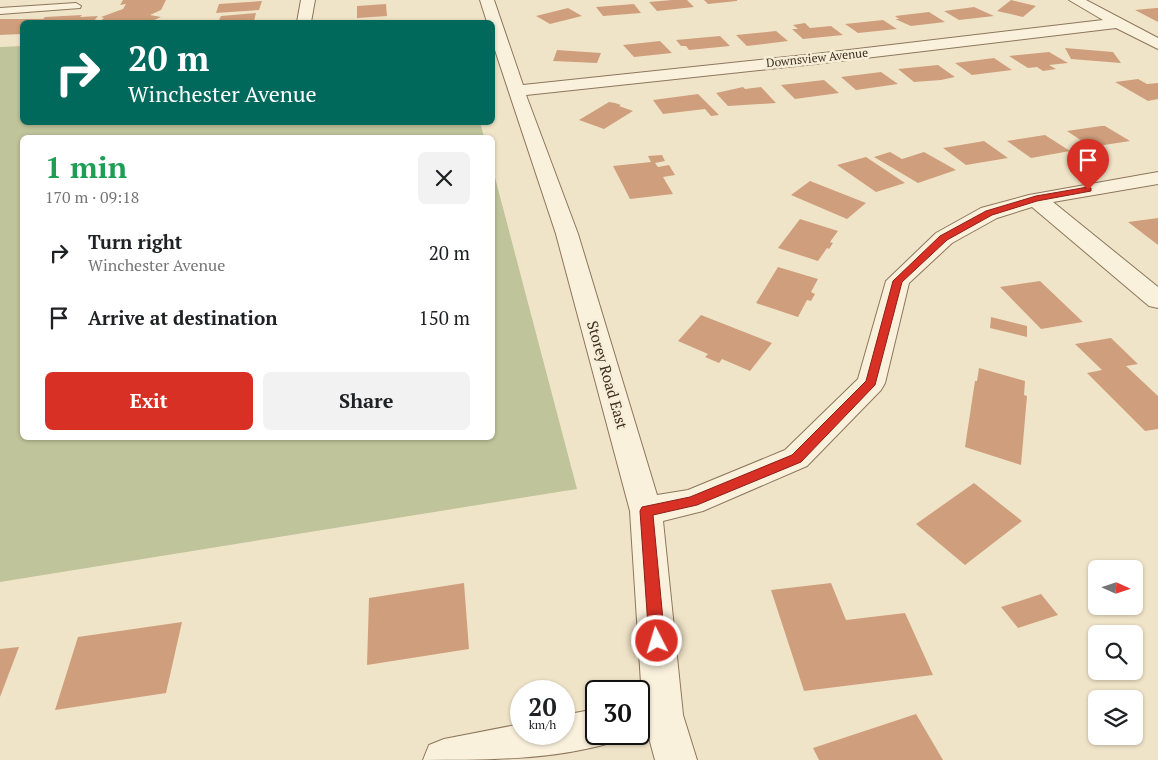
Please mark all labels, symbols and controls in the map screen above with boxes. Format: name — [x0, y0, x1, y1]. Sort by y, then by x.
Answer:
text: 20 m — [128, 35, 209, 81]
icon: right — [45, 40, 110, 105]
street label: Downsview Avenue — [765, 45, 869, 70]
text: Winchester Avenue — [128, 79, 317, 108]
pin — [1067, 139, 1109, 190]
icon: arrive — [1074, 146, 1102, 174]
text: 1 min — [45, 147, 127, 187]
button: close — [418, 152, 470, 204]
text: 170 m · 09:18 — [45, 186, 139, 208]
text: Turn right — [88, 229, 182, 254]
icon: right — [45, 239, 73, 267]
text: 20 m — [429, 240, 470, 265]
text: Winchester Avenue — [88, 254, 225, 276]
icon: arrive — [45, 304, 73, 332]
text: Arrive at destination — [88, 305, 277, 330]
text: 150 m — [419, 305, 470, 330]
street label: Storey Road East — [583, 318, 633, 432]
button: Exit — [45, 372, 253, 430]
button: Share — [263, 372, 470, 430]
north arrow — [1088, 560, 1142, 615]
map controls — [1088, 560, 1143, 745]
position arrow — [630, 614, 682, 666]
button: search — [1088, 625, 1143, 680]
speed limit sign: 30 — [585, 680, 650, 745]
text: 20 — [528, 690, 557, 723]
button: layers — [1088, 690, 1143, 745]
text: km/h — [529, 717, 556, 732]

